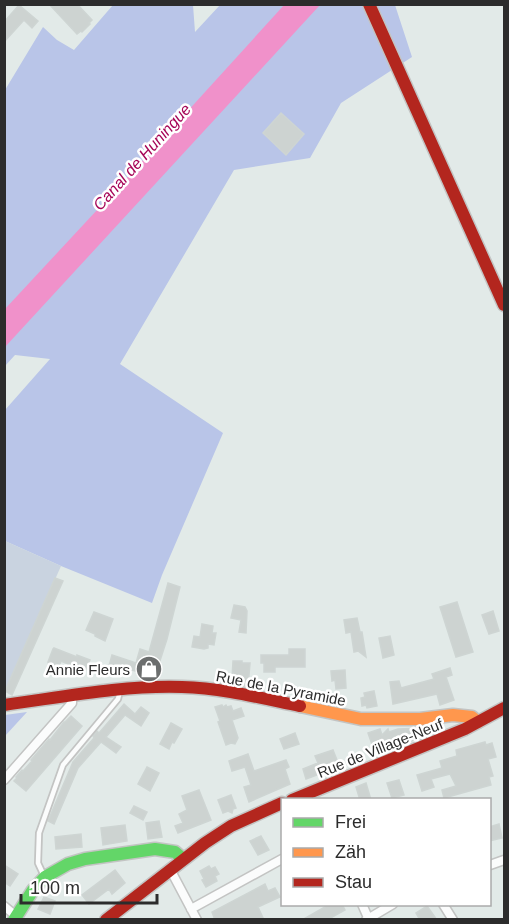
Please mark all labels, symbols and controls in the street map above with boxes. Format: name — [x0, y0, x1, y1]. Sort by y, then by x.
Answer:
water label: Canal de Huningue — [90, 100, 194, 214]
shop icon: Annie Fleurs — [134, 654, 164, 684]
place label: Annie Fleurs — [46, 661, 130, 678]
street label: Rue de la Pyramide — [215, 667, 347, 709]
street label: Rue de Village-Neuf — [315, 715, 446, 781]
legend — [281, 798, 491, 906]
text: Frei — [335, 812, 366, 832]
text: Zäh — [335, 842, 366, 862]
scale bar — [21, 867, 158, 905]
text: Stau — [335, 872, 372, 892]
text: 100 m — [30, 878, 80, 898]

